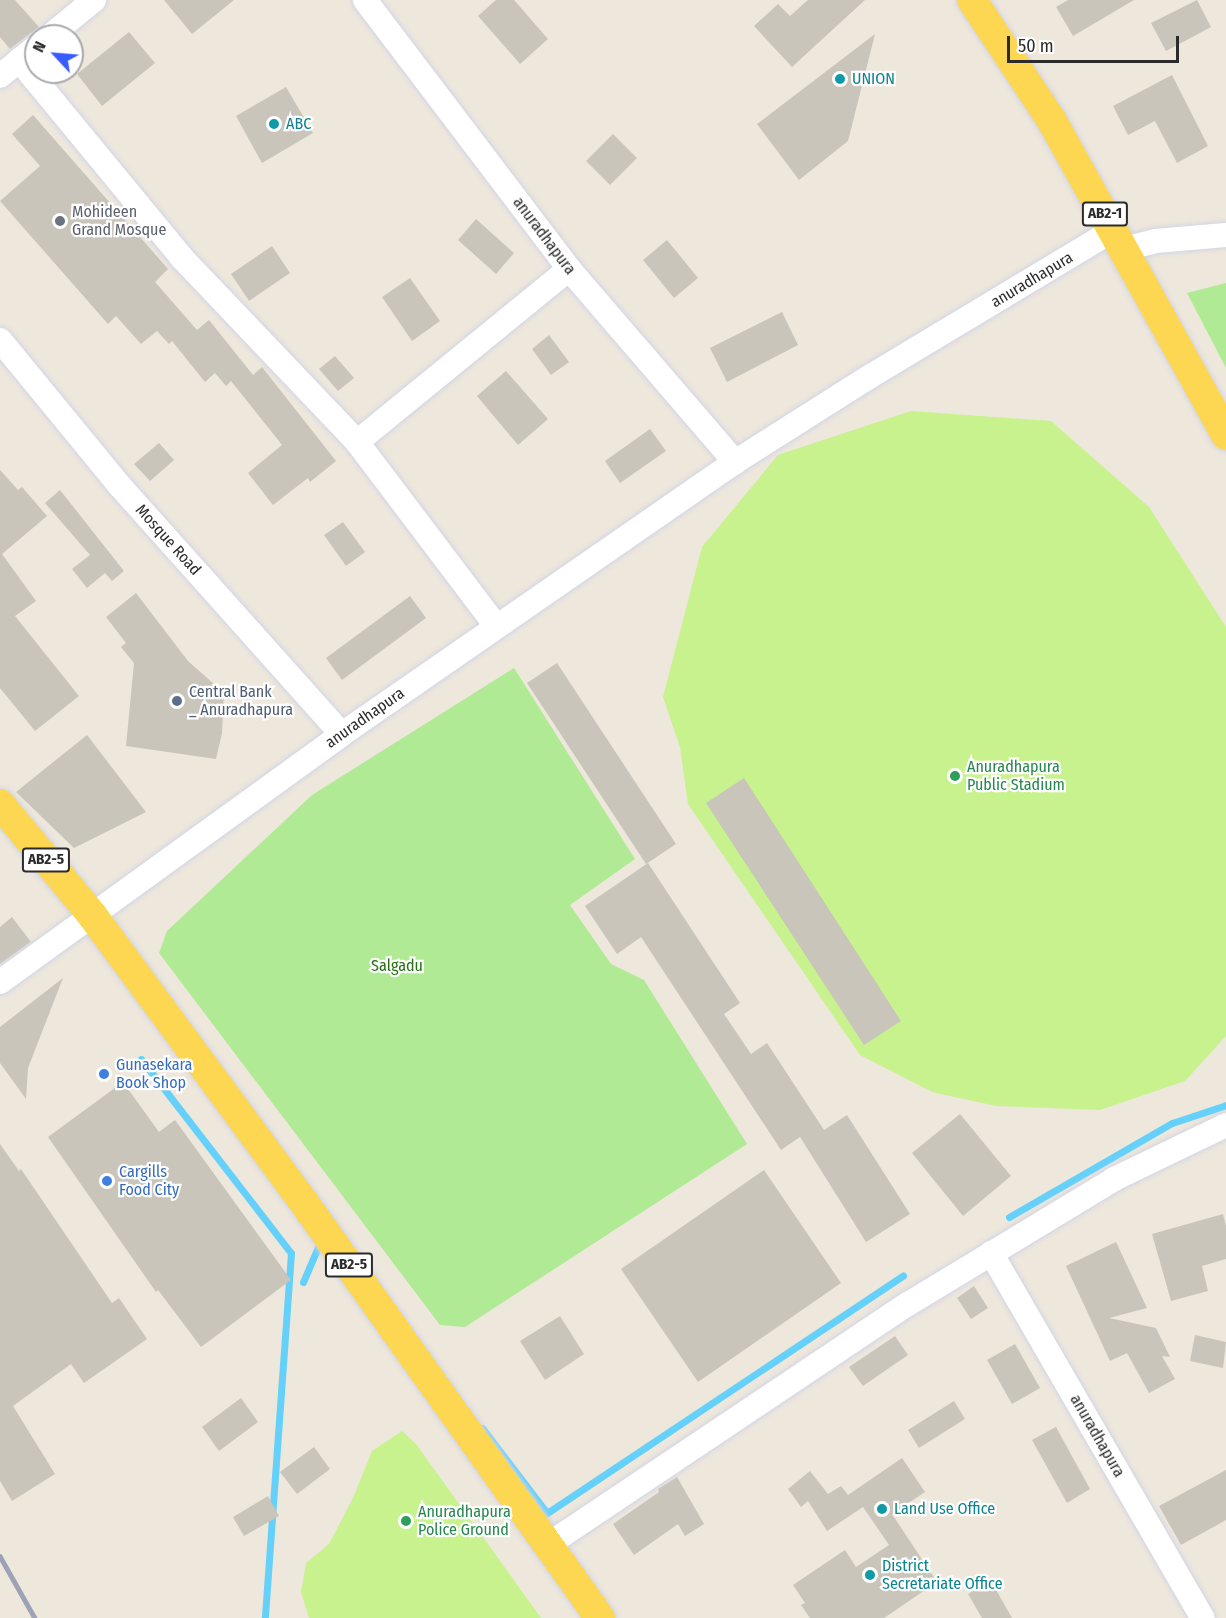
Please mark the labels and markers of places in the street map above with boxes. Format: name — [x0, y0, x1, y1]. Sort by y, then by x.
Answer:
place label: UNION — [852, 69, 895, 89]
marker: UNION — [833, 72, 847, 86]
place label: ABC — [286, 114, 311, 134]
marker: ABC — [267, 117, 281, 131]
place label: Mohideen Grand Mosque — [72, 202, 166, 240]
marker: Mohideen Grand Mosque — [53, 214, 67, 228]
place label: Central Bank _ Anuradhapura — [189, 682, 293, 720]
marker: Central Bank _ Anuradhapura — [170, 694, 184, 708]
place label: Anuradhapura Public Stadium — [967, 757, 1065, 795]
marker: Anuradhapura Public Stadium — [948, 769, 962, 783]
place label: Gunasekara Book Shop — [116, 1055, 192, 1093]
marker: Gunasekara Book Shop — [97, 1067, 111, 1081]
place label: Cargills Food City — [119, 1162, 179, 1200]
marker: Cargills Food City — [100, 1174, 114, 1188]
place label: Land Use Office — [894, 1499, 995, 1519]
place label: Anuradhapura Police Ground — [418, 1502, 511, 1540]
marker: Land Use Office — [875, 1502, 889, 1516]
marker: Anuradhapura Police Ground — [399, 1514, 413, 1528]
place label: District Secretariate Office — [882, 1556, 1003, 1594]
marker: District Secretariate Office — [863, 1568, 877, 1582]

